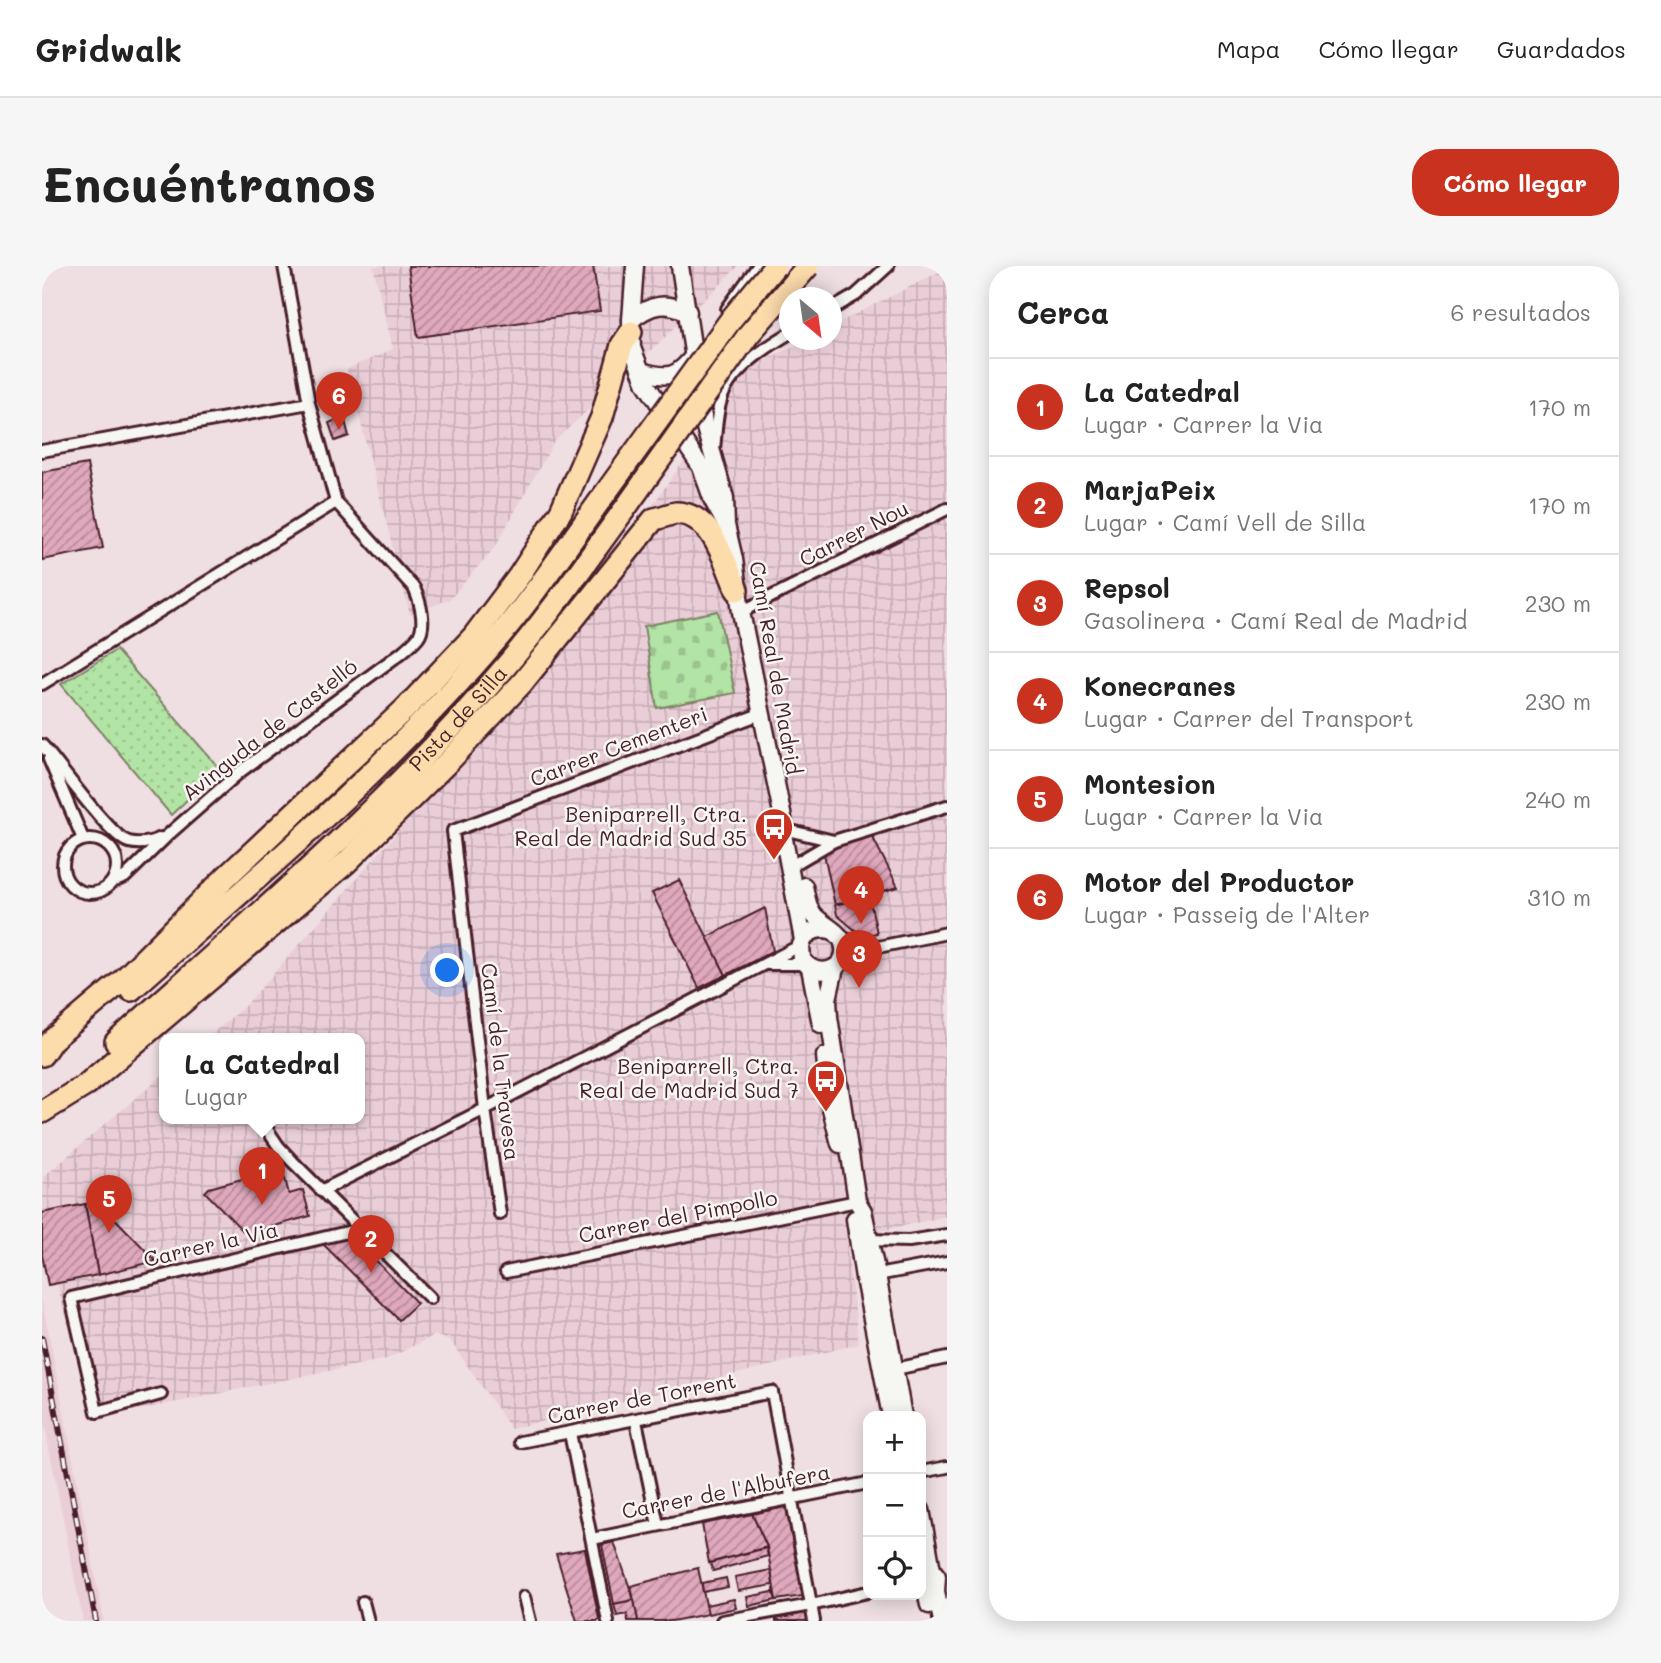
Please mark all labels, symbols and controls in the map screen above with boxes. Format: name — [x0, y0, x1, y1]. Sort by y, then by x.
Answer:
text: Gridwalk — [35, 27, 182, 70]
text: Mapa — [1217, 33, 1281, 64]
text: Cómo llegar — [1319, 33, 1459, 64]
text: Guardados — [1497, 33, 1626, 64]
button: Cómo llegar — [1412, 149, 1619, 216]
text: Encuéntranos — [42, 151, 376, 214]
north arrow — [779, 287, 842, 350]
text: Cerca — [1017, 292, 1109, 332]
text: 6 resultados — [1451, 297, 1591, 327]
pin: 6 — [316, 372, 362, 430]
text: La Catedral — [1084, 375, 1240, 409]
text: 1 — [1035, 392, 1045, 422]
text: 170 m — [1528, 392, 1591, 422]
text: Lugar · Carrer la Via — [1084, 409, 1323, 439]
text: MarjaPeix — [1084, 473, 1216, 507]
text: 2 — [1034, 490, 1046, 520]
text: 170 m — [1528, 490, 1591, 520]
street label: Carrer Nou — [794, 494, 912, 572]
text: Lugar · Camí Vell de Silla — [1084, 507, 1366, 537]
street label: Camí Real de Madrid — [744, 559, 809, 777]
text: Repsol — [1084, 571, 1170, 605]
text: 3 — [1033, 588, 1047, 618]
text: 230 m — [1525, 588, 1591, 618]
text: Gasolinera · Camí Real de Madrid — [1084, 605, 1467, 635]
street label: Avinguda de Castelló — [176, 652, 362, 806]
street label: Pista de Silla — [402, 660, 512, 776]
text: Konecranes — [1084, 669, 1236, 703]
text: 4 — [1033, 686, 1047, 716]
text: 230 m — [1525, 686, 1591, 716]
street label: Carrer Cementeri — [526, 699, 711, 792]
text: Lugar · Carrer del Transport — [1084, 703, 1414, 733]
text: Montesion — [1084, 767, 1215, 801]
text: 5 — [1033, 784, 1047, 814]
text: 240 m — [1525, 784, 1591, 814]
place label: Beniparrell, Ctra. Real de Madrid Sud 35 — [514, 800, 747, 851]
text: Lugar · Carrer la Via — [1084, 801, 1323, 831]
bus stop icon: Beniparrell, Ctra. Real de Madrid Sud 35 — [753, 806, 795, 861]
text: Motor del Productor — [1084, 865, 1354, 899]
pin: 4 — [838, 866, 884, 924]
text: 6 — [1033, 882, 1047, 912]
text: 310 m — [1527, 882, 1591, 912]
text: Lugar · Passeig de l'Alter — [1084, 899, 1370, 929]
pin: 3 — [836, 930, 882, 988]
your location — [430, 953, 464, 987]
street label: Camí de la Travesa — [476, 961, 527, 1162]
popup — [159, 1033, 365, 1124]
text: La Catedral — [184, 1047, 340, 1081]
place label: Beniparrell, Ctra. Real de Madrid Sud 7 — [579, 1052, 799, 1103]
bus stop icon: Beniparrell, Ctra. Real de Madrid Sud 7 — [805, 1058, 847, 1113]
text: Lugar — [184, 1081, 248, 1111]
pin: 1 — [239, 1147, 285, 1205]
pin: 5 — [86, 1175, 132, 1233]
street label: Carrer del Pimpollo — [576, 1183, 779, 1248]
street label: Carrer la Via — [141, 1215, 281, 1272]
pin: 2 — [348, 1215, 394, 1273]
street label: Carrer de Torrent — [545, 1366, 738, 1429]
map controls — [863, 1411, 926, 1600]
button: + — [863, 1411, 926, 1474]
street label: Carrer de l'Albufera — [619, 1457, 832, 1524]
button: − — [863, 1474, 926, 1537]
button: locate — [863, 1537, 926, 1600]

